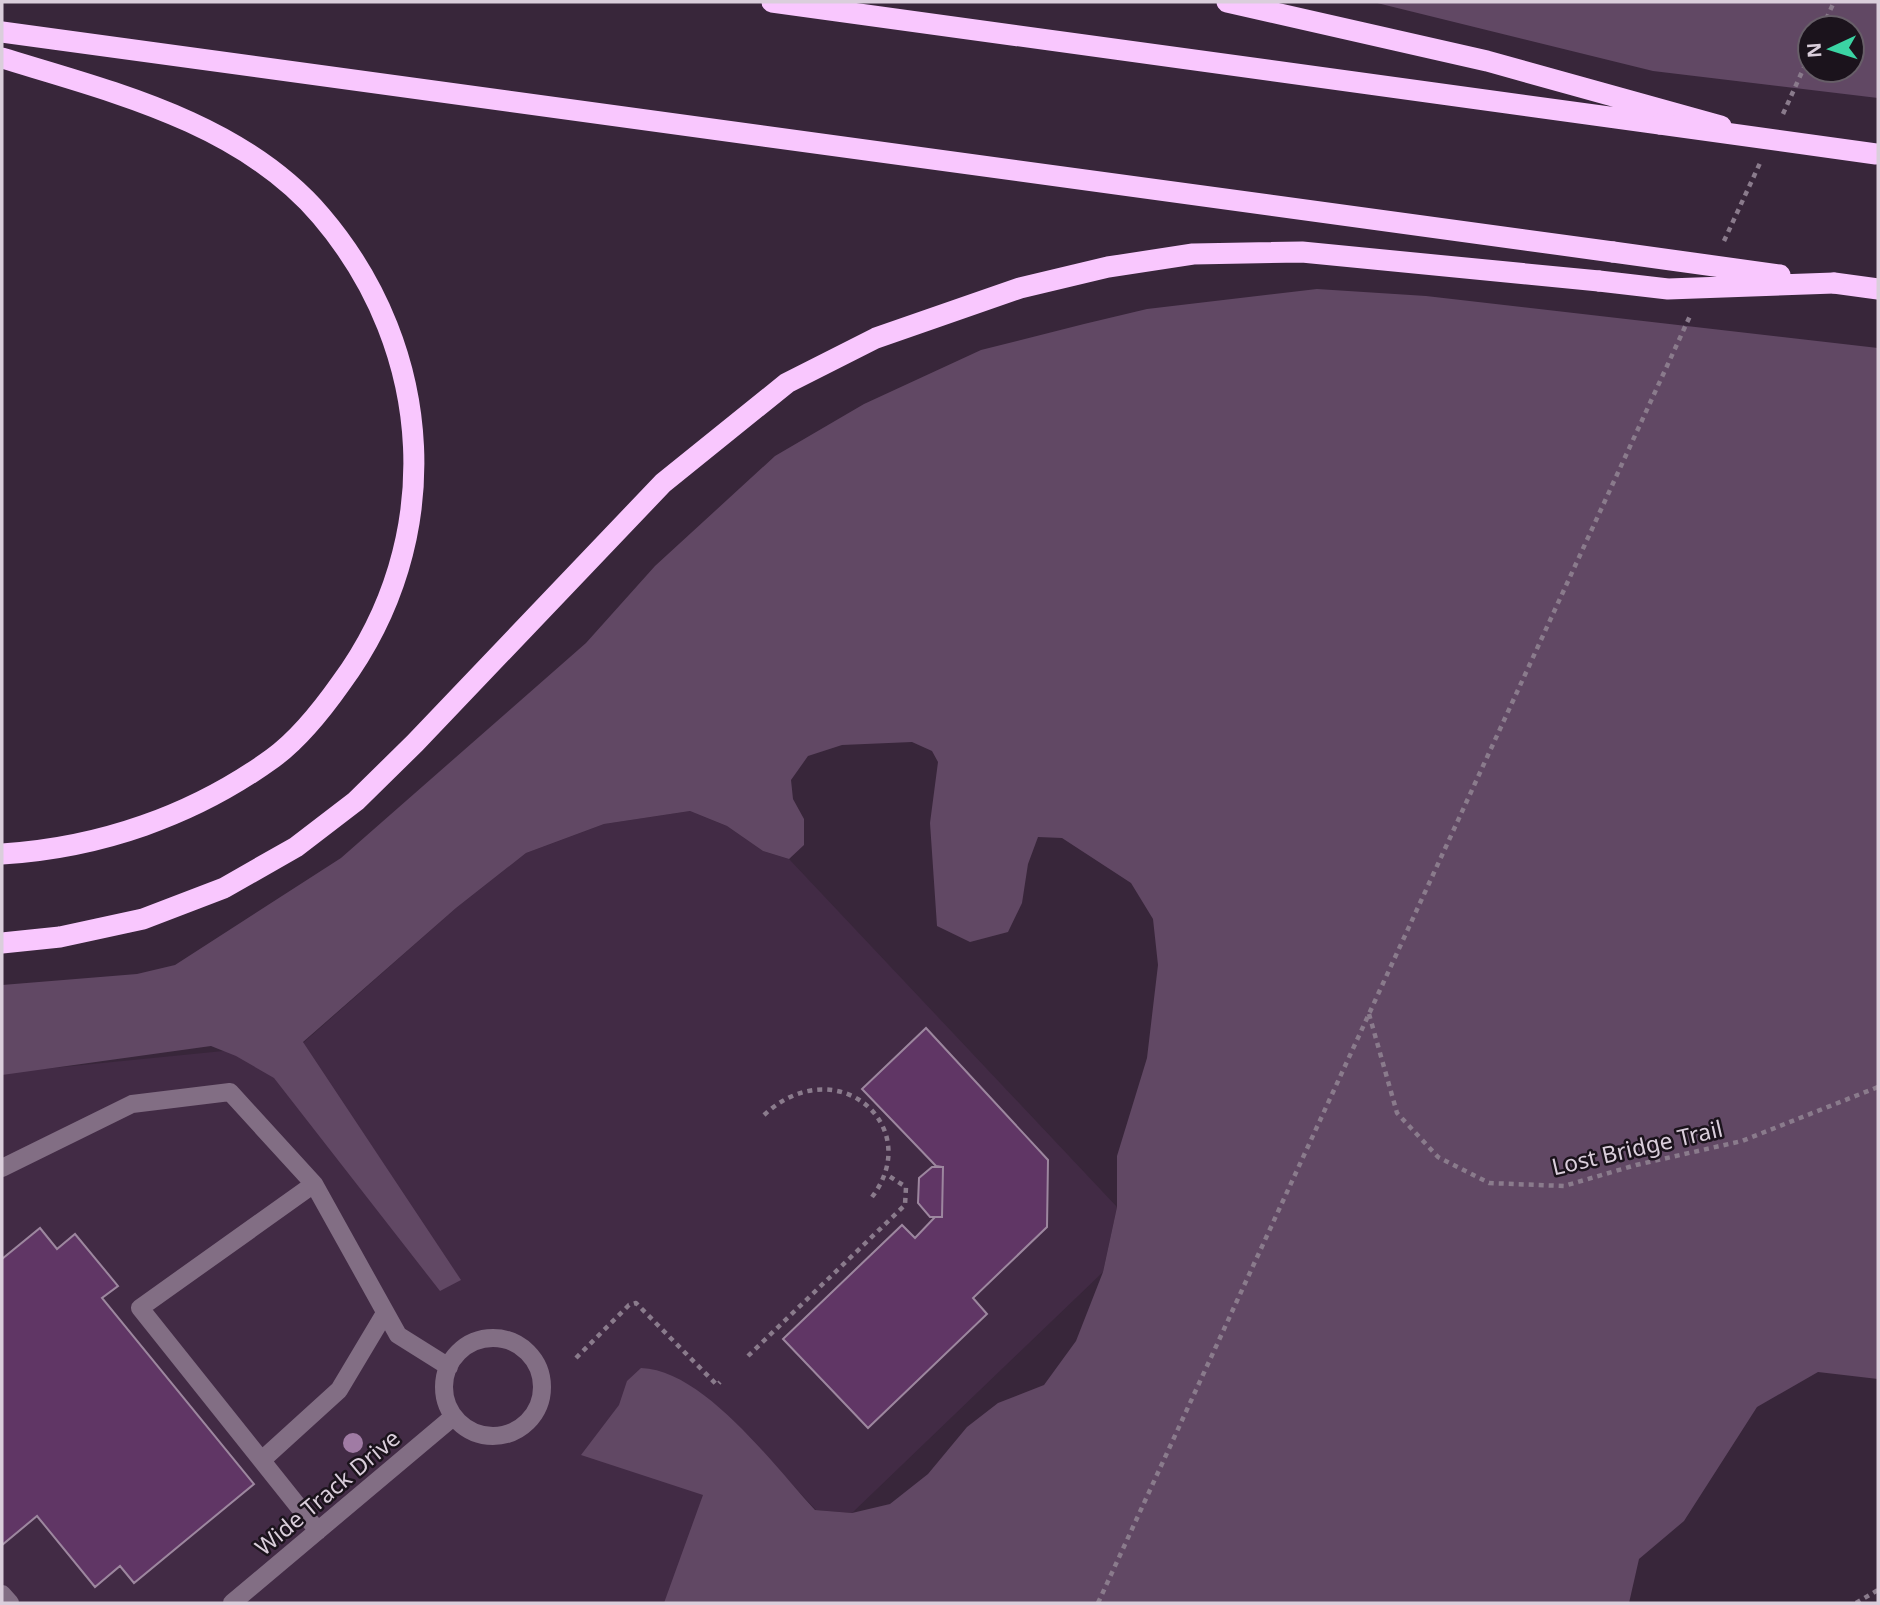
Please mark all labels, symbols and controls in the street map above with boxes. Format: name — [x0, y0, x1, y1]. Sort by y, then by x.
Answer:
north arrow — [1796, 14, 1866, 84]
text: N — [1801, 42, 1828, 59]
street label: Lost Bridge Trail — [1548, 1112, 1726, 1182]
street label: Wide Track Drive — [248, 1422, 406, 1562]

